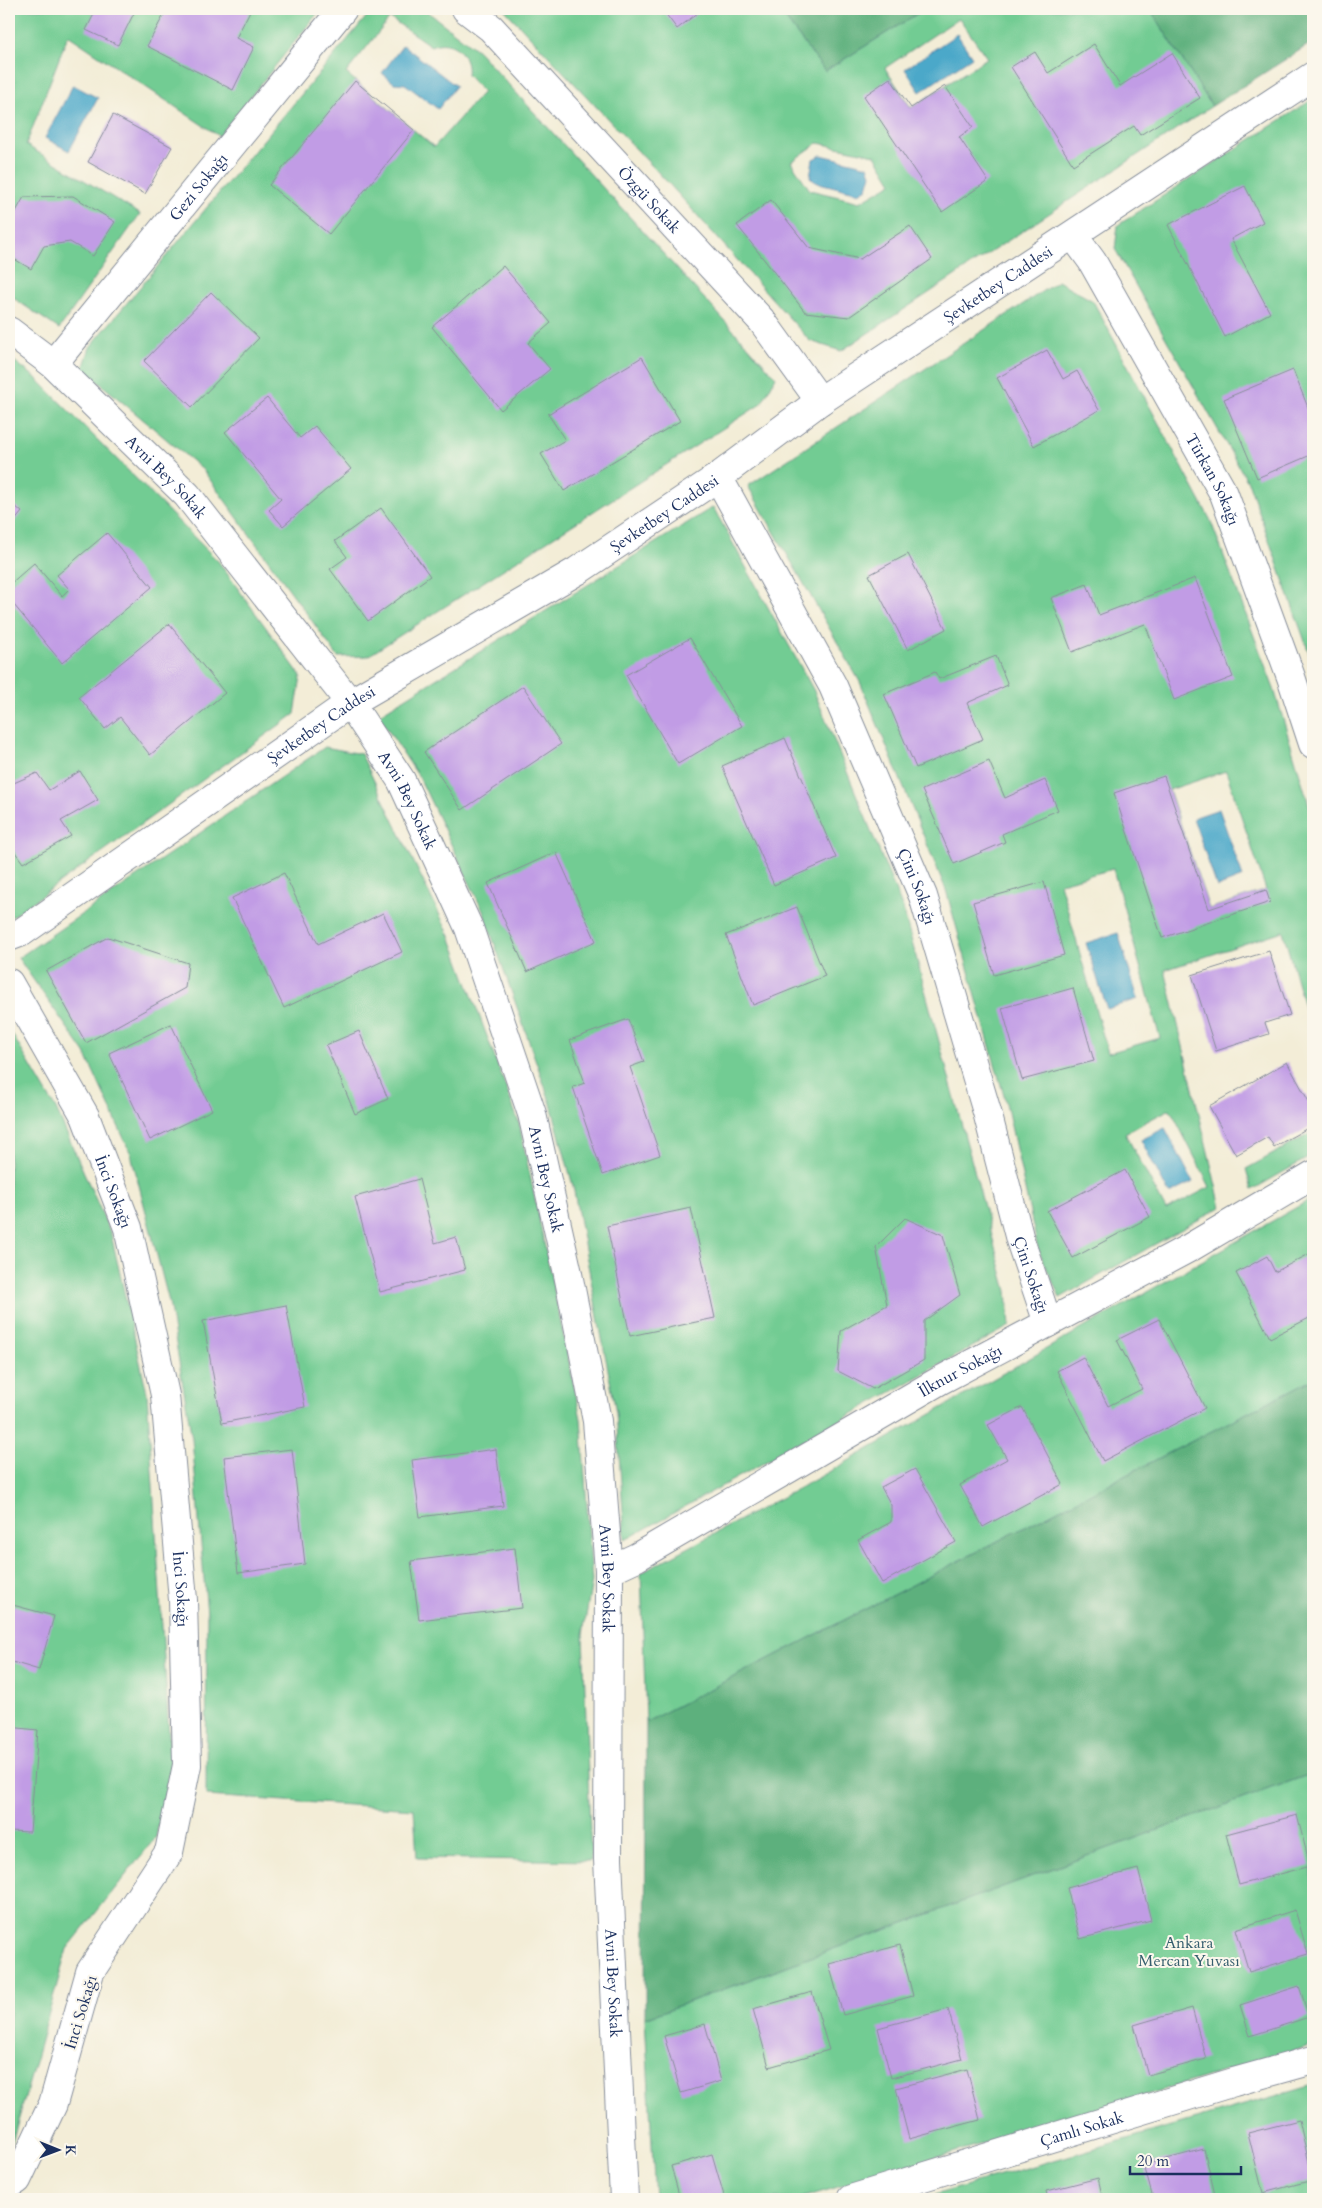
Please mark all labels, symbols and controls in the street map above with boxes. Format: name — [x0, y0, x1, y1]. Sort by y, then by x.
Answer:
street label: Gezi Sokağı — [164, 148, 233, 226]
street label: Özgü Sokak — [612, 162, 686, 239]
street label: Şevketbey Caddesi — [939, 241, 1057, 329]
street label: Türkan Sokağı — [1180, 430, 1245, 529]
street label: Avni Bey Sokak — [120, 431, 212, 524]
street label: Şevketbey Caddesi — [606, 469, 723, 558]
street label: Şevketbey Caddesi — [263, 680, 380, 770]
street label: Avni Bey Sokak — [372, 747, 442, 854]
street label: Çini Sokağı — [892, 845, 941, 928]
street label: Avni Bey Sokak — [523, 1124, 569, 1235]
street label: İnci Sokağı — [89, 1152, 137, 1232]
street label: Çini Sokağı — [1007, 1233, 1054, 1317]
street label: İlknur Sokağı — [915, 1339, 1006, 1403]
street label: Avni Bey Sokak — [593, 1523, 619, 1633]
street label: İnci Sokağı — [167, 1550, 194, 1628]
street label: Avni Bey Sokak — [599, 1928, 626, 2039]
park label: Ankara Mercan Yuvası — [1138, 1932, 1240, 1972]
street label: İnci Sokağı — [59, 1972, 103, 2052]
street label: Çamlı Sokak — [1037, 2106, 1127, 2153]
north arrow — [32, 2126, 82, 2176]
scale bar — [1130, 2143, 1241, 2175]
text: K — [61, 2144, 80, 2157]
text: 20 m — [1137, 2151, 1169, 2171]

